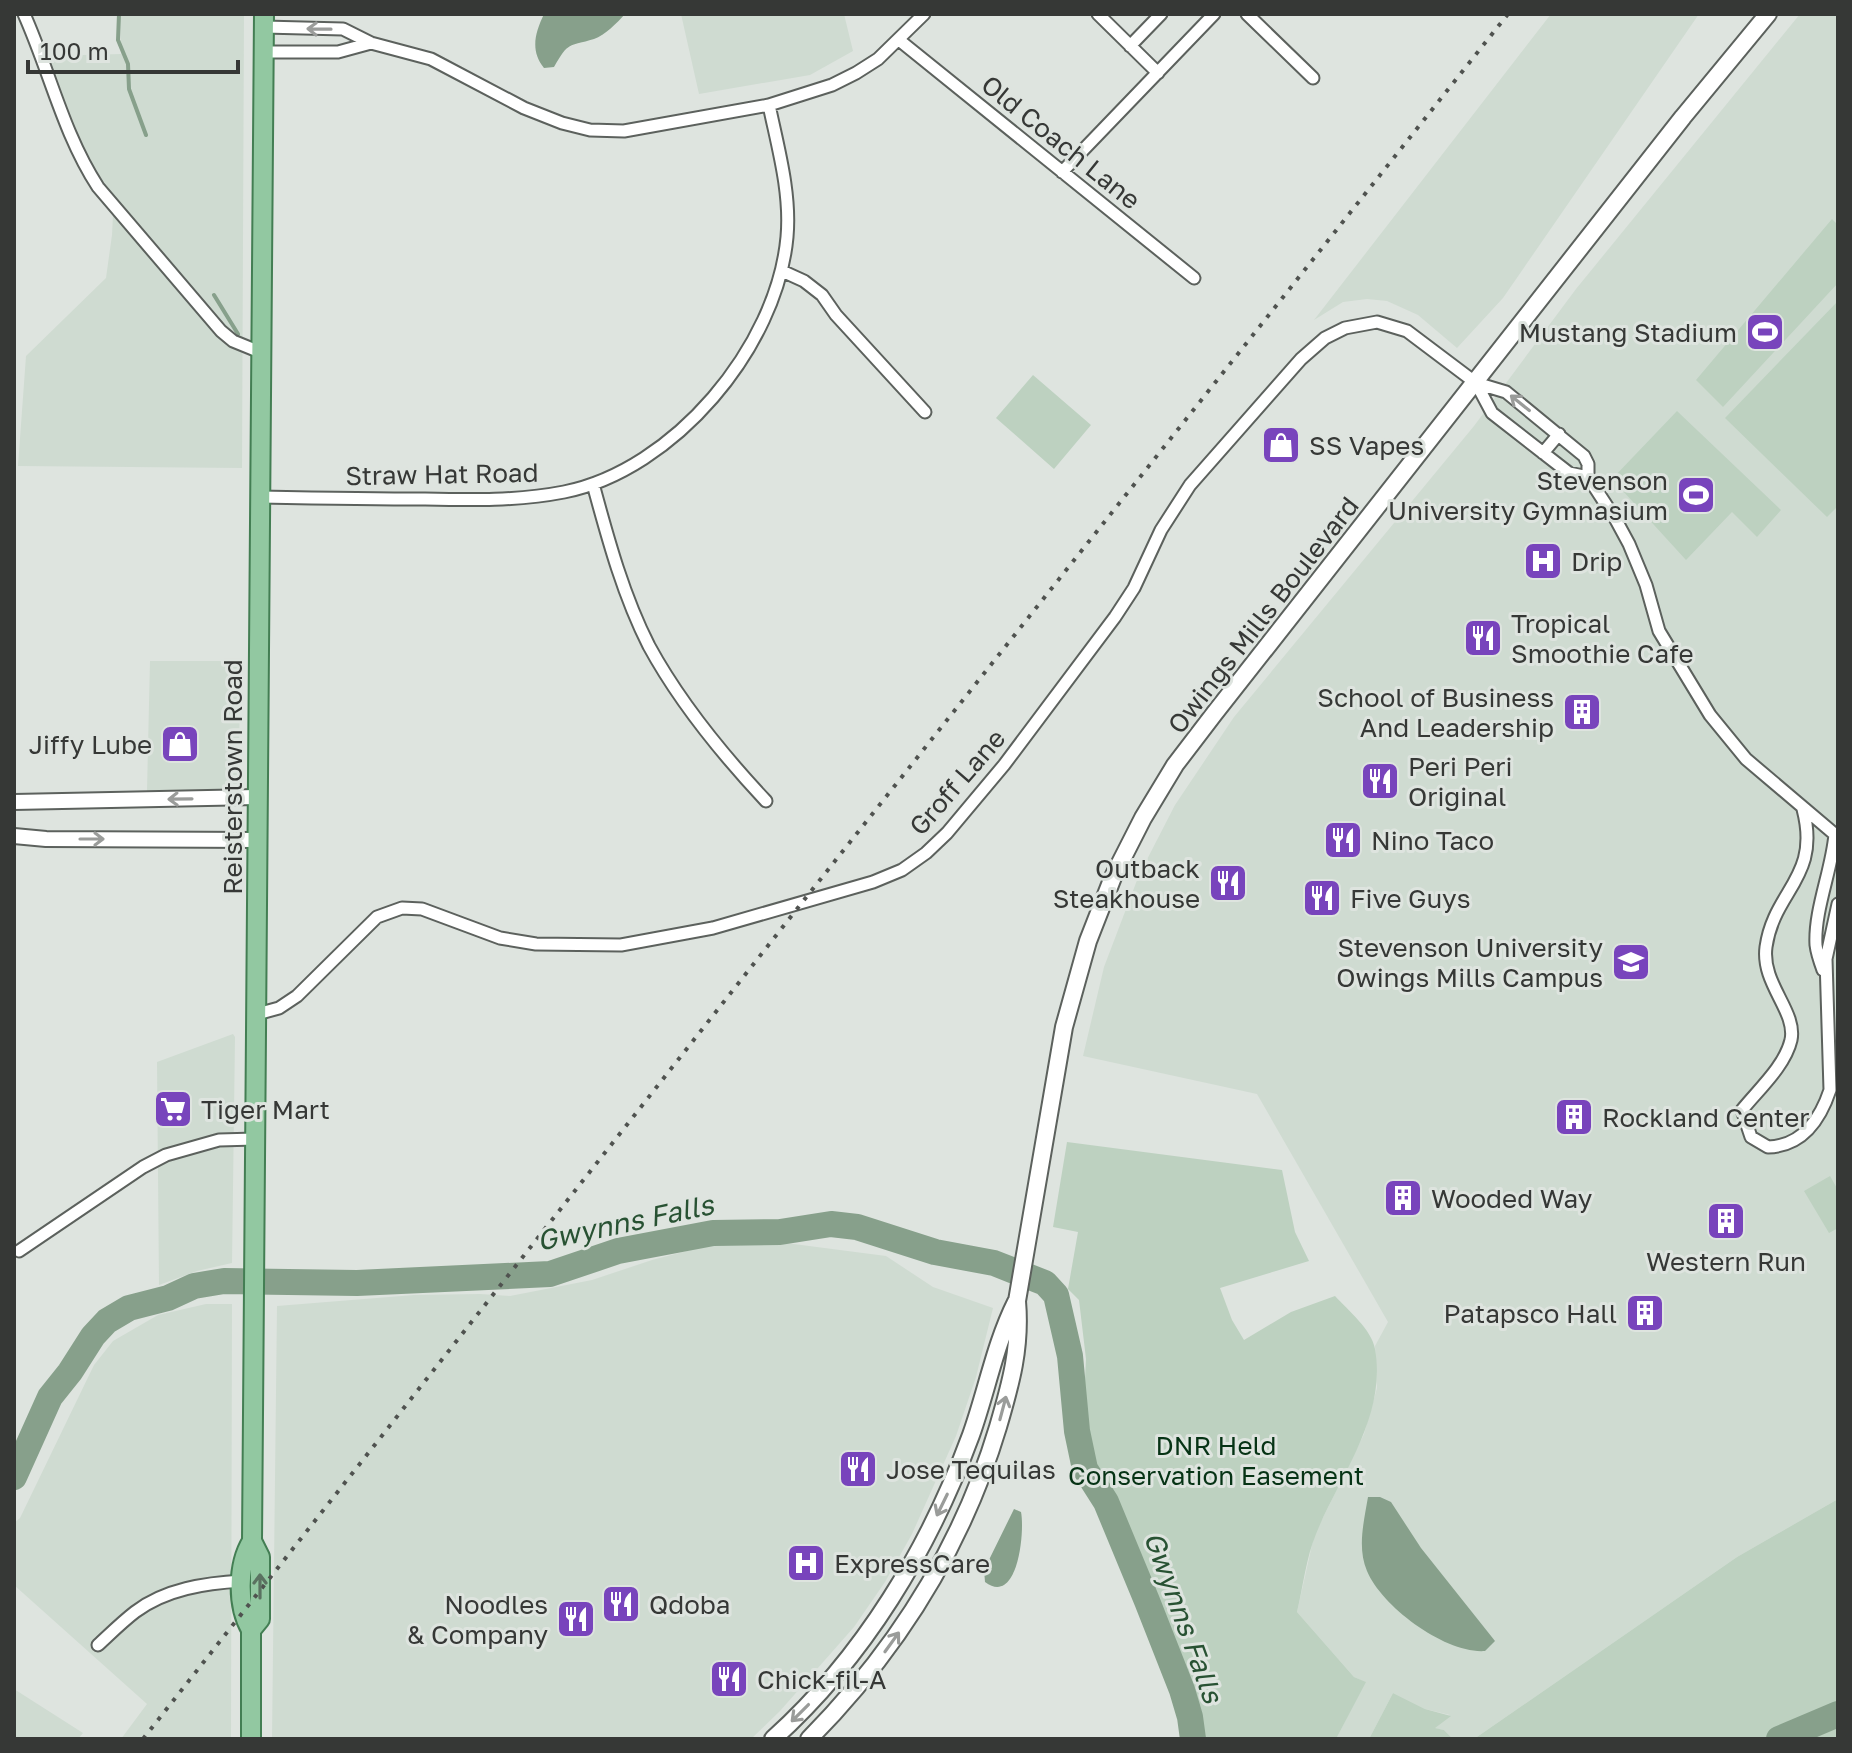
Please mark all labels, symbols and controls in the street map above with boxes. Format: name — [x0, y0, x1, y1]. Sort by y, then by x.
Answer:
one-way arrow — [306, 21, 333, 36]
scale bar — [28, 24, 238, 74]
text: 100 m — [40, 36, 109, 65]
street label: Old Coach Lane — [975, 69, 1147, 215]
sports icon: Mustang Stadium — [1744, 311, 1786, 353]
place label: Mustang Stadium — [1519, 317, 1737, 348]
one-way arrow — [1510, 394, 1531, 411]
shop icon: SS Vapes — [1260, 424, 1302, 466]
place label: SS Vapes — [1309, 430, 1424, 461]
street label: Straw Hat Road — [345, 457, 539, 491]
place label: Stevenson University Gymnasium — [1388, 465, 1668, 526]
sports icon: Stevenson University Gymnasium — [1675, 474, 1717, 516]
street label: Owings Mills Boulevard — [1161, 491, 1365, 739]
hospital icon: Drip — [1522, 540, 1564, 582]
place label: Drip — [1571, 546, 1622, 577]
place label: Tropical Smoothie Cafe — [1511, 608, 1693, 669]
restaurant icon: Tropical Smoothie Cafe — [1462, 617, 1504, 659]
street label: Reisterstown Road — [217, 659, 248, 895]
place label: School of Business And Leadership — [1317, 682, 1554, 743]
building icon: School of Business And Leadership — [1561, 691, 1603, 733]
shop icon: Jiffy Lube — [159, 723, 201, 765]
street label: Groff Lane — [903, 723, 1011, 841]
place label: Jiffy Lube — [29, 729, 152, 760]
place label: Peri Peri Original — [1408, 751, 1512, 812]
restaurant icon: Peri Peri Original — [1359, 760, 1401, 802]
one-way arrow — [167, 791, 194, 806]
restaurant icon: Nino Taco — [1322, 819, 1364, 861]
place label: Nino Taco — [1371, 825, 1494, 856]
one-way arrow — [78, 831, 105, 847]
place label: Outback Steakhouse — [1053, 853, 1200, 914]
restaurant icon: Outback Steakhouse — [1207, 862, 1249, 904]
restaurant icon: Five Guys — [1301, 877, 1343, 919]
place label: Five Guys — [1350, 883, 1470, 914]
place label: Stevenson University Owings Mills Campus — [1336, 932, 1603, 993]
school or university icon: Stevenson University Owings Mills Campus — [1610, 941, 1652, 983]
supermarket icon: Tiger Mart — [152, 1088, 194, 1130]
place label: Tiger Mart — [201, 1094, 330, 1125]
building icon: Rockland Center — [1553, 1096, 1595, 1138]
place label: Rockland Center — [1602, 1102, 1809, 1133]
building icon: Wooded Way — [1382, 1177, 1424, 1219]
place label: Wooded Way — [1431, 1183, 1593, 1214]
water label: Gwynns Falls — [534, 1187, 717, 1257]
building icon: Western Run — [1705, 1200, 1747, 1242]
place label: Western Run — [1646, 1246, 1806, 1277]
building icon: Patapsco Hall — [1624, 1292, 1666, 1334]
place label: Patapsco Hall — [1444, 1298, 1617, 1329]
one-way arrow — [997, 1396, 1012, 1422]
park label: DNR Held Conservation Easement — [1068, 1430, 1364, 1491]
restaurant icon: Jose Tequilas — [837, 1448, 879, 1490]
place label: Jose Tequilas — [886, 1454, 1056, 1485]
one-way arrow — [933, 1492, 949, 1516]
water label: Gwynns Falls — [1138, 1527, 1231, 1708]
hospital icon: ExpressCare — [785, 1542, 827, 1584]
place label: ExpressCare — [834, 1548, 990, 1579]
one-way arrow — [252, 1573, 268, 1600]
restaurant icon: Qdoba — [600, 1583, 642, 1625]
place label: Noodles & Company — [407, 1589, 548, 1650]
place label: Qdoba — [649, 1589, 731, 1620]
restaurant icon: Noodles & Company — [555, 1598, 597, 1640]
one-way arrow — [884, 1632, 901, 1653]
restaurant icon: Chick-fil-A — [708, 1658, 750, 1700]
place label: Chick-fil-A — [757, 1664, 886, 1695]
one-way arrow — [791, 1703, 810, 1722]

